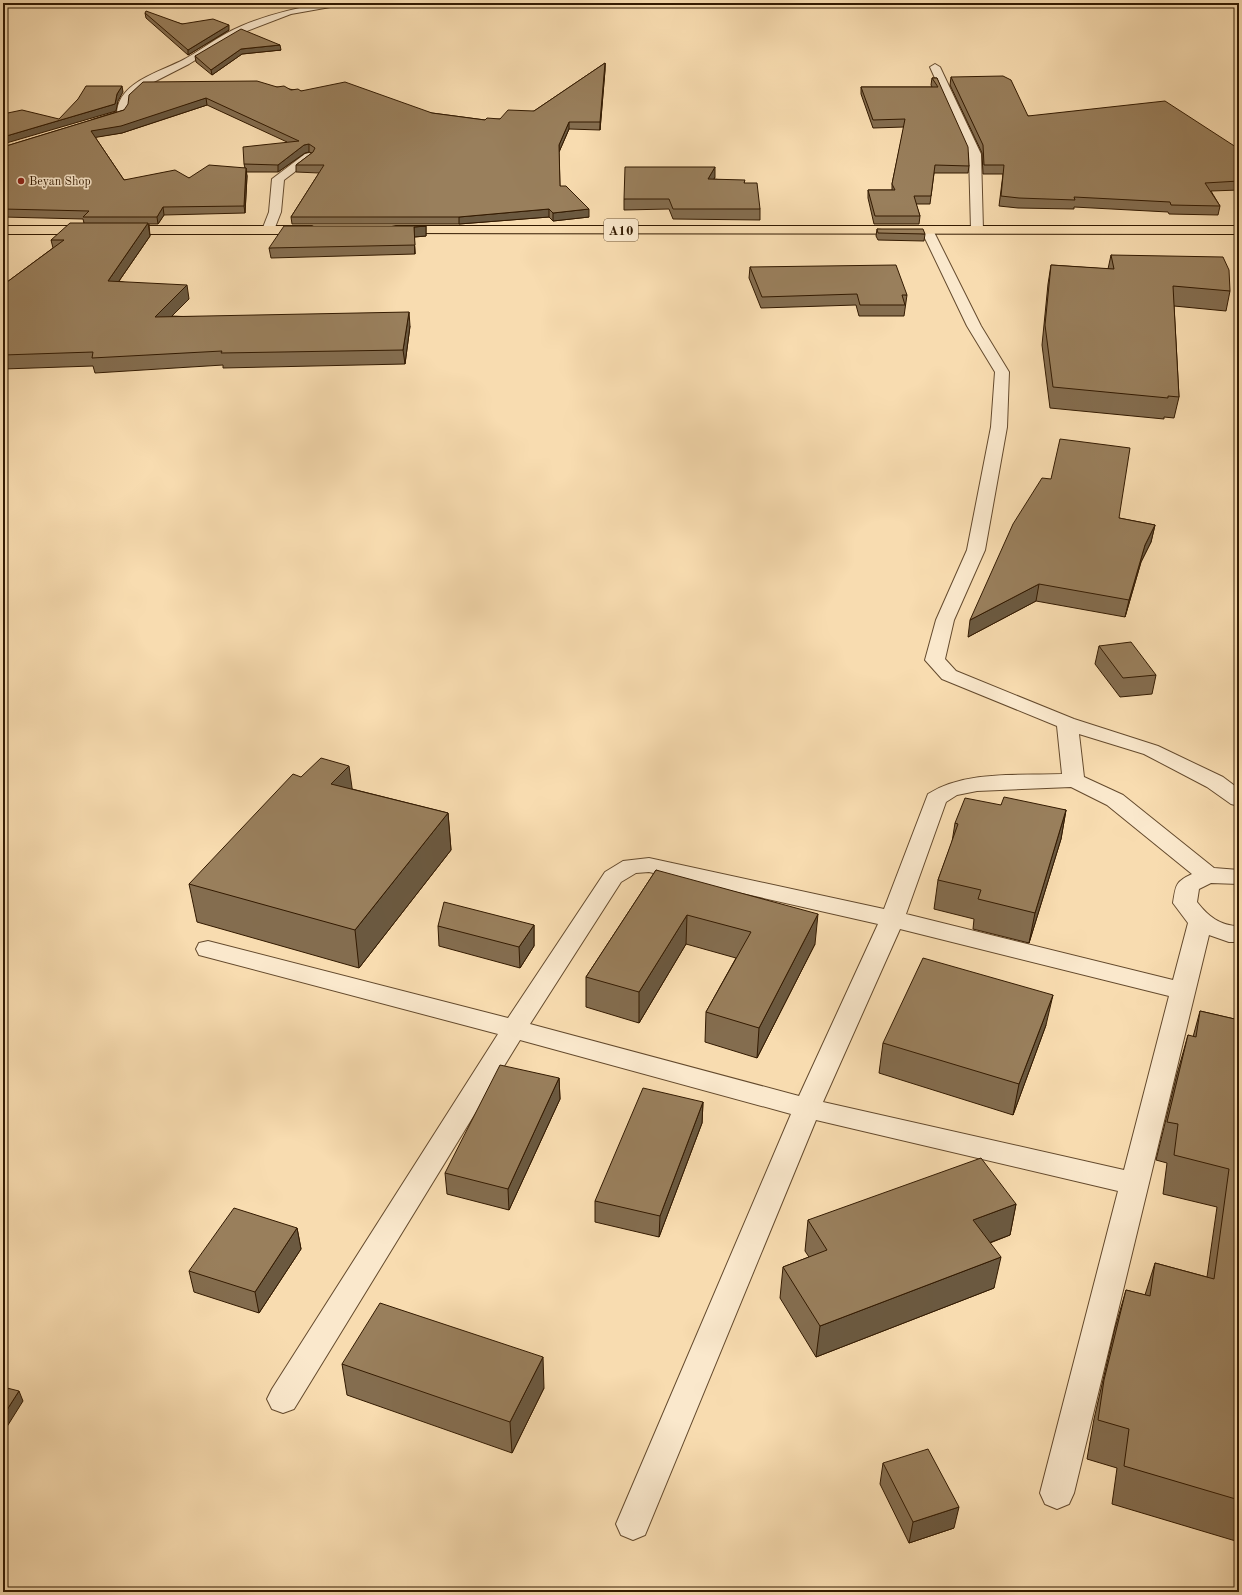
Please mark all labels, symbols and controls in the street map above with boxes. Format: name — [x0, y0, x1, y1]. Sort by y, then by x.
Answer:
marker: Beyan Shop — [16, 176, 26, 186]
place label: Beyan Shop — [29, 176, 91, 188]
road number: A10 — [604, 219, 638, 241]

